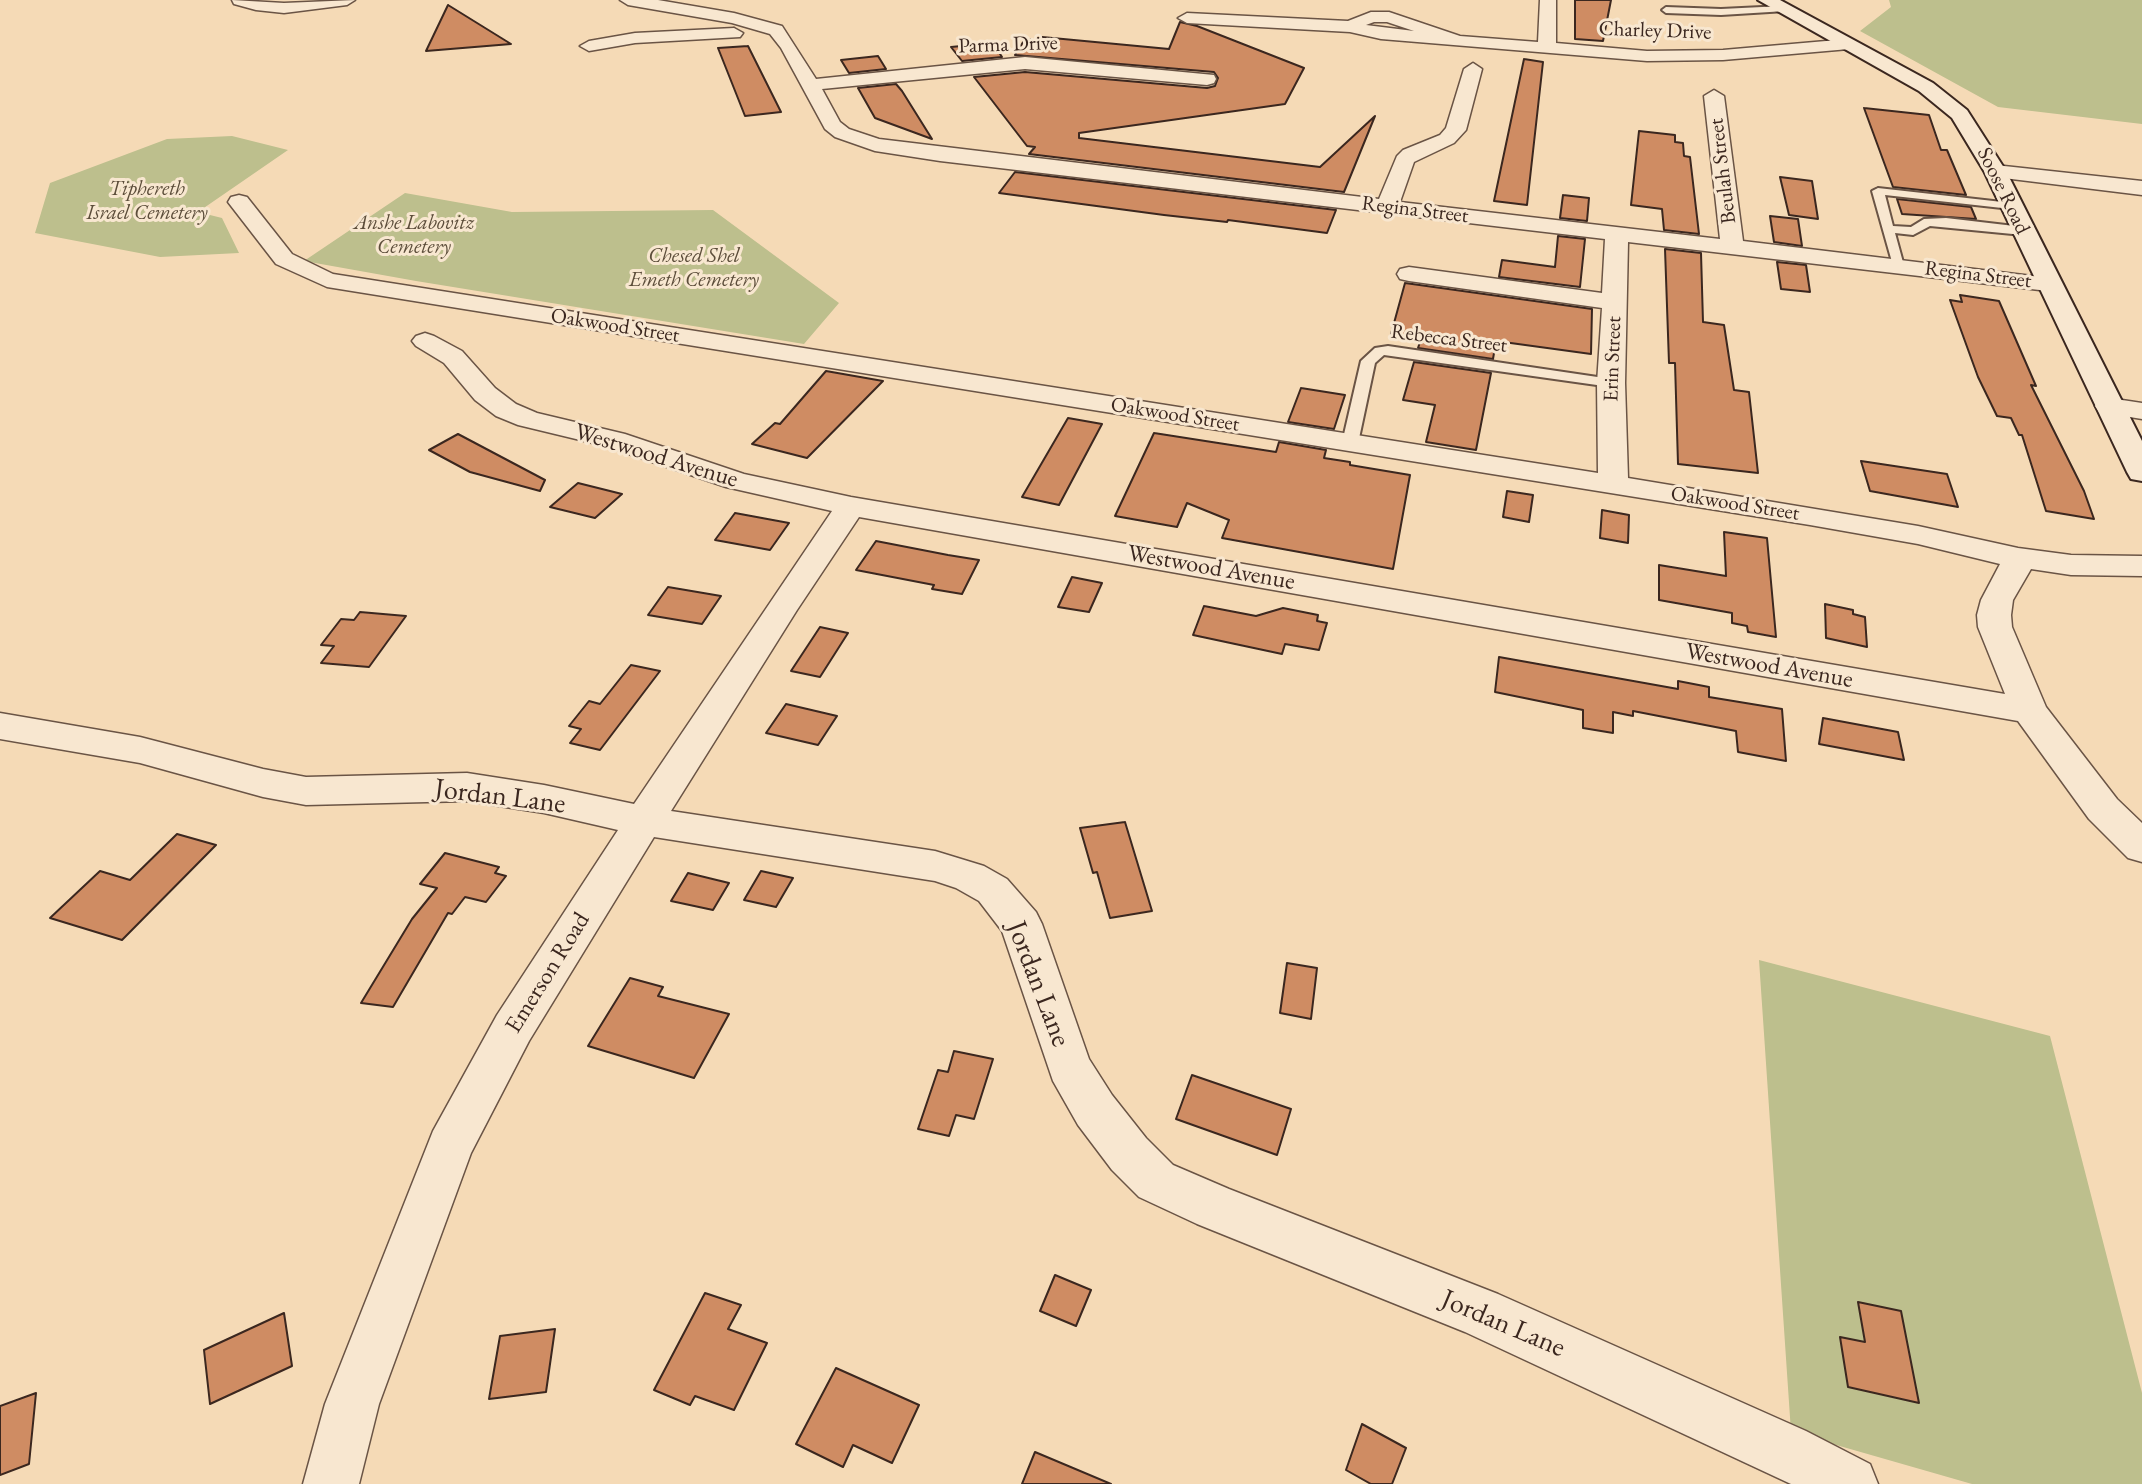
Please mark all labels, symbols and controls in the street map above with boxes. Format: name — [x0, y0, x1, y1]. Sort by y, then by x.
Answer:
street label: Charley Drive — [1598, 16, 1712, 46]
street label: Parma Drive — [958, 31, 1058, 59]
street label: Beulah Street — [1704, 117, 1742, 225]
street label: Soose Road — [1971, 143, 2035, 239]
park label: Tiphereth Israel Cemetery — [86, 176, 208, 226]
street label: Regina Street — [1360, 191, 1470, 229]
park label: Anshe Labovitz Cemetery — [354, 210, 474, 260]
park label: Chesed Shel Emeth Cemetery — [629, 243, 759, 293]
street label: Regina Street — [1923, 256, 2033, 294]
street label: Oakwood Street — [549, 303, 681, 349]
street label: Erin Street — [1599, 316, 1627, 402]
street label: Rebecca Street — [1389, 319, 1509, 359]
street label: Oakwood Street — [1109, 392, 1241, 438]
street label: Westwood Avenue — [571, 417, 741, 495]
street label: Oakwood Street — [1669, 481, 1801, 527]
street label: Westwood Avenue — [1125, 539, 1297, 597]
street label: Westwood Avenue — [1683, 637, 1855, 695]
street label: Jordan Lane — [433, 772, 567, 822]
street label: Emerson Road — [500, 907, 596, 1039]
street label: Jordan Lane — [999, 917, 1077, 1051]
street label: Jordan Lane — [1436, 1283, 1570, 1365]

